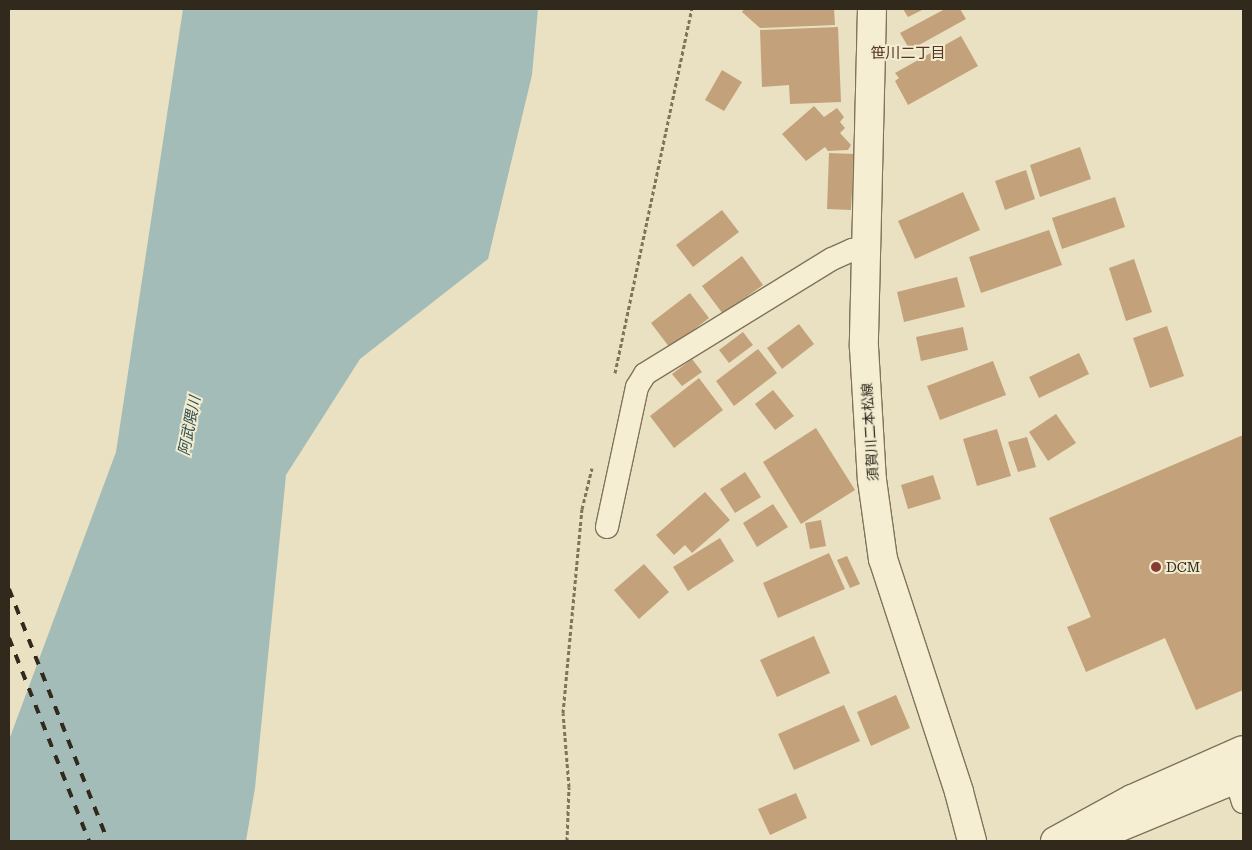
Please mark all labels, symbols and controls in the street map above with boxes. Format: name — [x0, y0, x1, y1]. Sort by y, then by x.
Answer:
district label: 笹川二丁目 — [871, 45, 945, 63]
street label: 須賀川二本松線 — [858, 383, 882, 481]
water label: 阿武隈川 — [175, 395, 205, 457]
place label: DCM — [1166, 559, 1200, 575]
marker: DCM — [1150, 561, 1162, 573]

